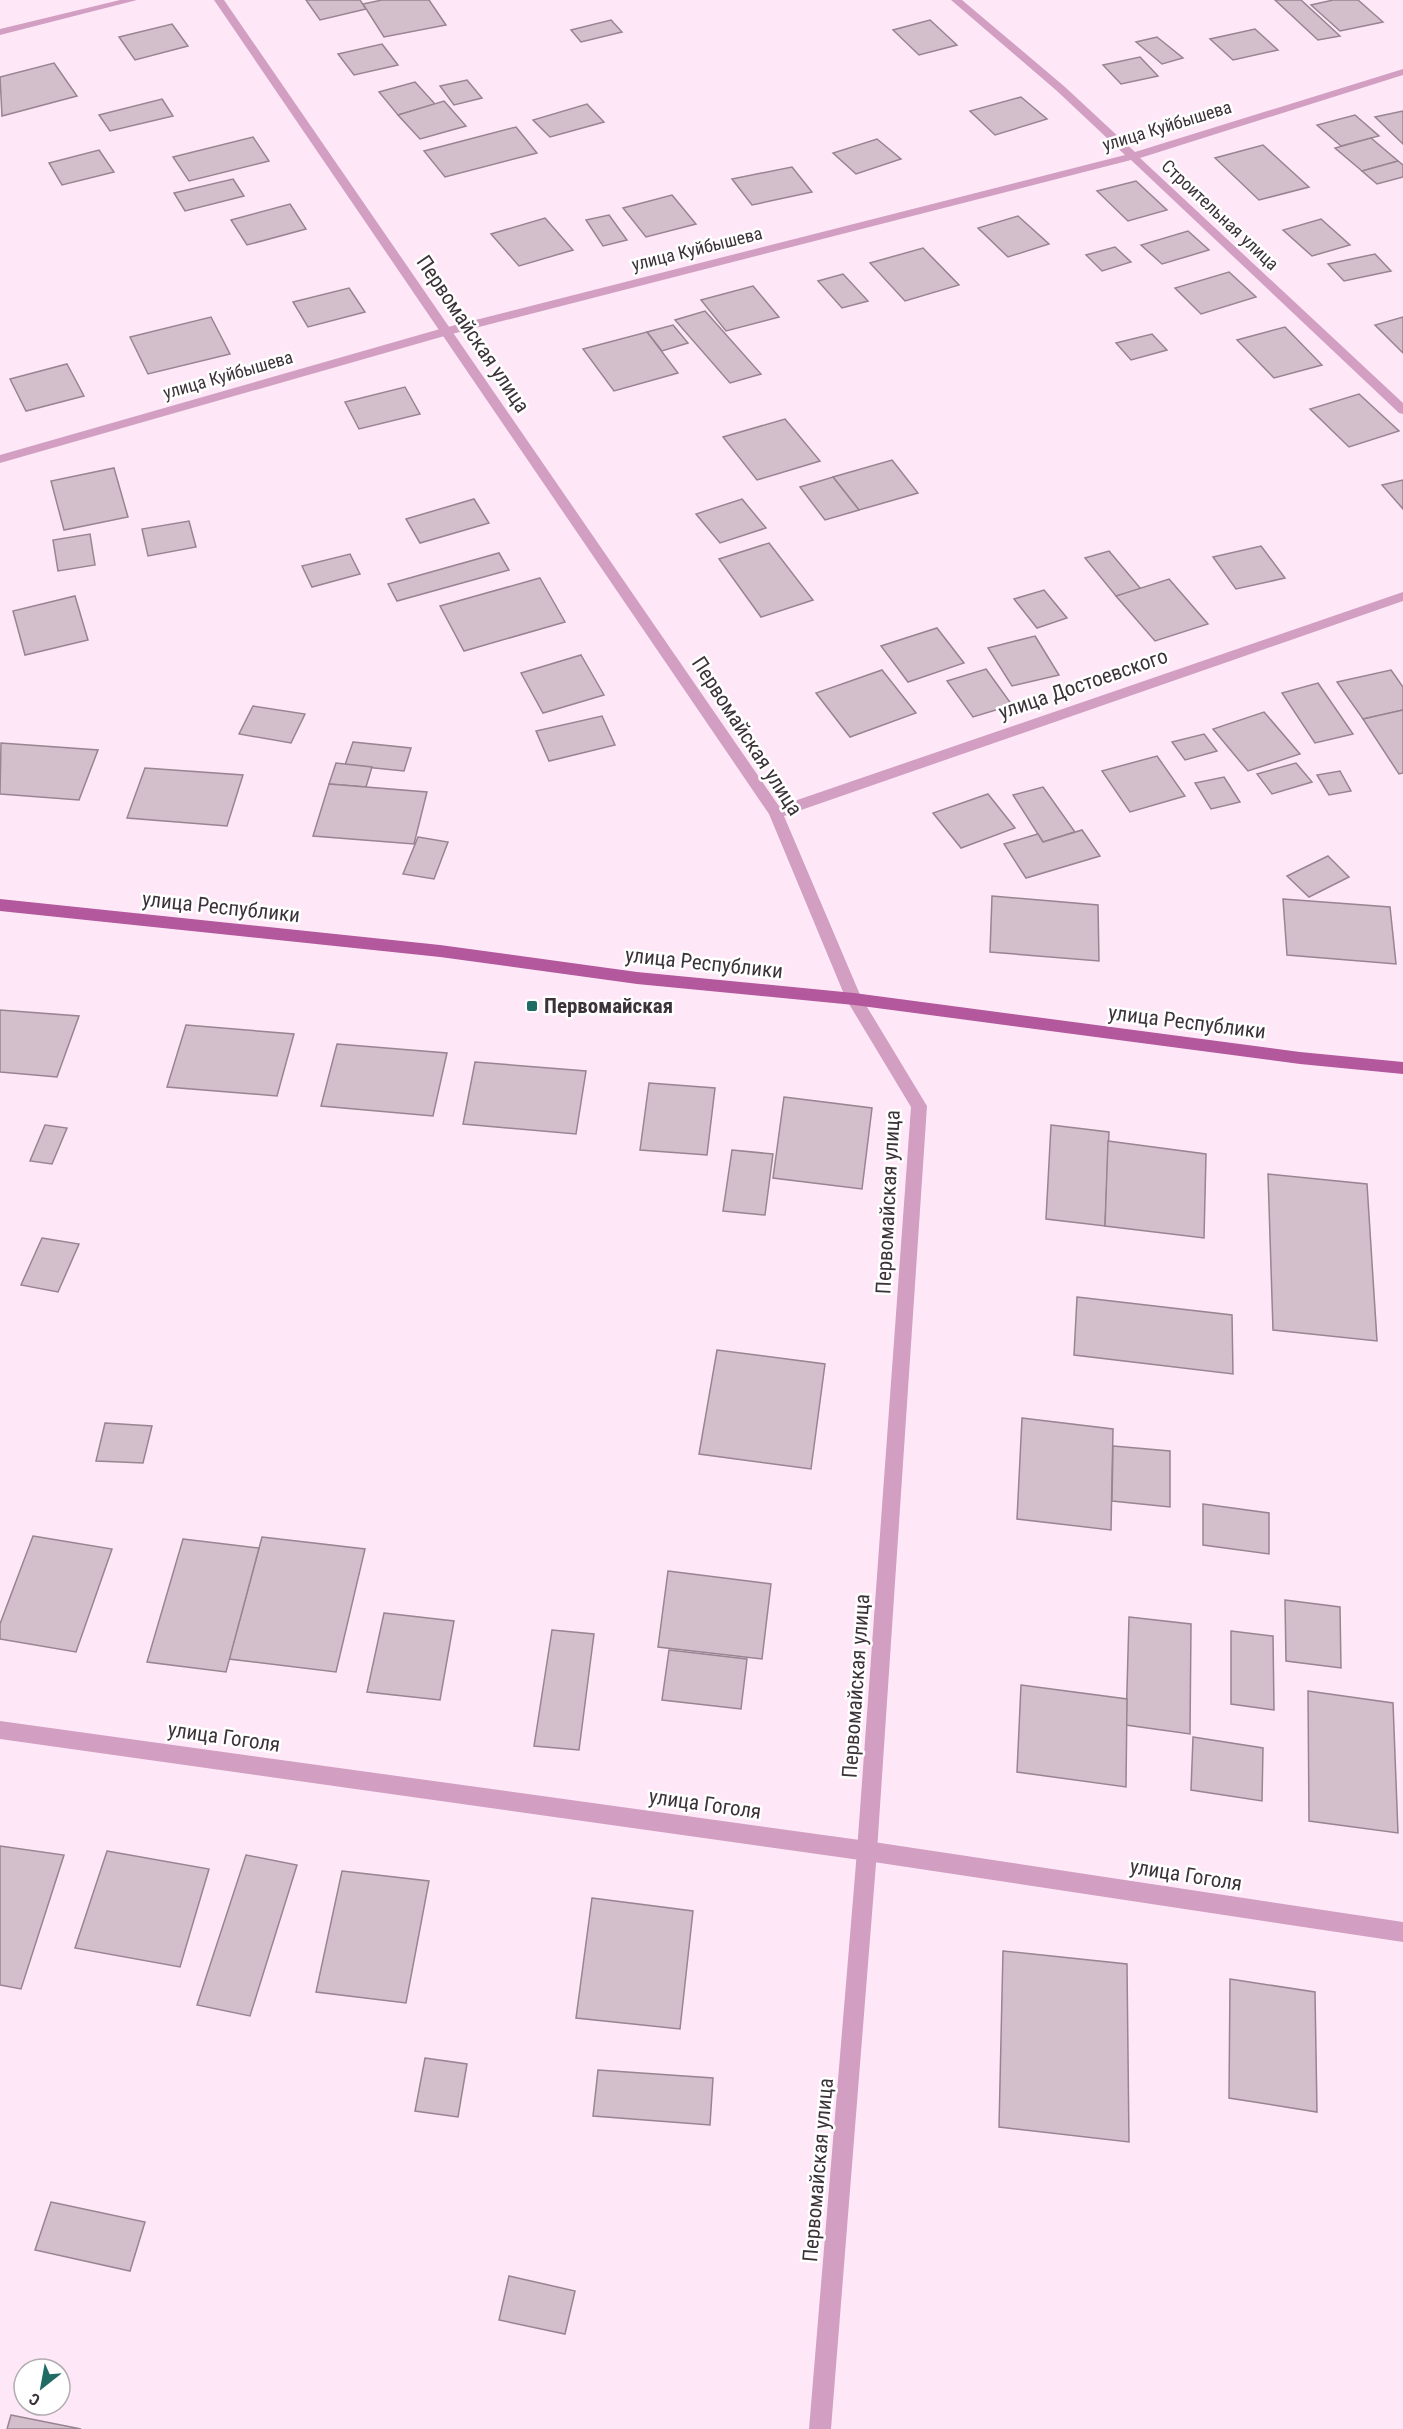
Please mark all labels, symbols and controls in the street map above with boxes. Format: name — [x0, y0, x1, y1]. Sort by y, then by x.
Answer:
street label: улица Куйбышева — [1100, 96, 1234, 155]
street label: Строительная улица — [1157, 155, 1283, 274]
street label: улица Куйбышева — [629, 222, 764, 275]
street label: Первомайская улица — [412, 251, 534, 417]
street label: улица Куйбышева — [161, 346, 295, 403]
street label: улица Достоевского — [995, 644, 1171, 724]
street label: Первомайская улица — [687, 652, 807, 820]
street label: улица Республики — [141, 887, 301, 927]
street label: улица Республики — [624, 943, 784, 983]
place label: Первомайская — [544, 994, 673, 1018]
marker: Первомайская — [525, 999, 539, 1013]
street label: улица Республики — [1107, 1000, 1267, 1044]
street label: Первомайская улица — [871, 1109, 905, 1295]
street label: Первомайская улица — [838, 1593, 874, 1779]
street label: улица Гоголя — [166, 1717, 282, 1757]
street label: улица Гоголя — [647, 1784, 763, 1824]
street label: улица Гоголя — [1128, 1854, 1244, 1896]
street label: Первомайская улица — [798, 2077, 838, 2263]
north arrow — [12, 2357, 72, 2417]
text: С — [26, 2389, 43, 2410]

